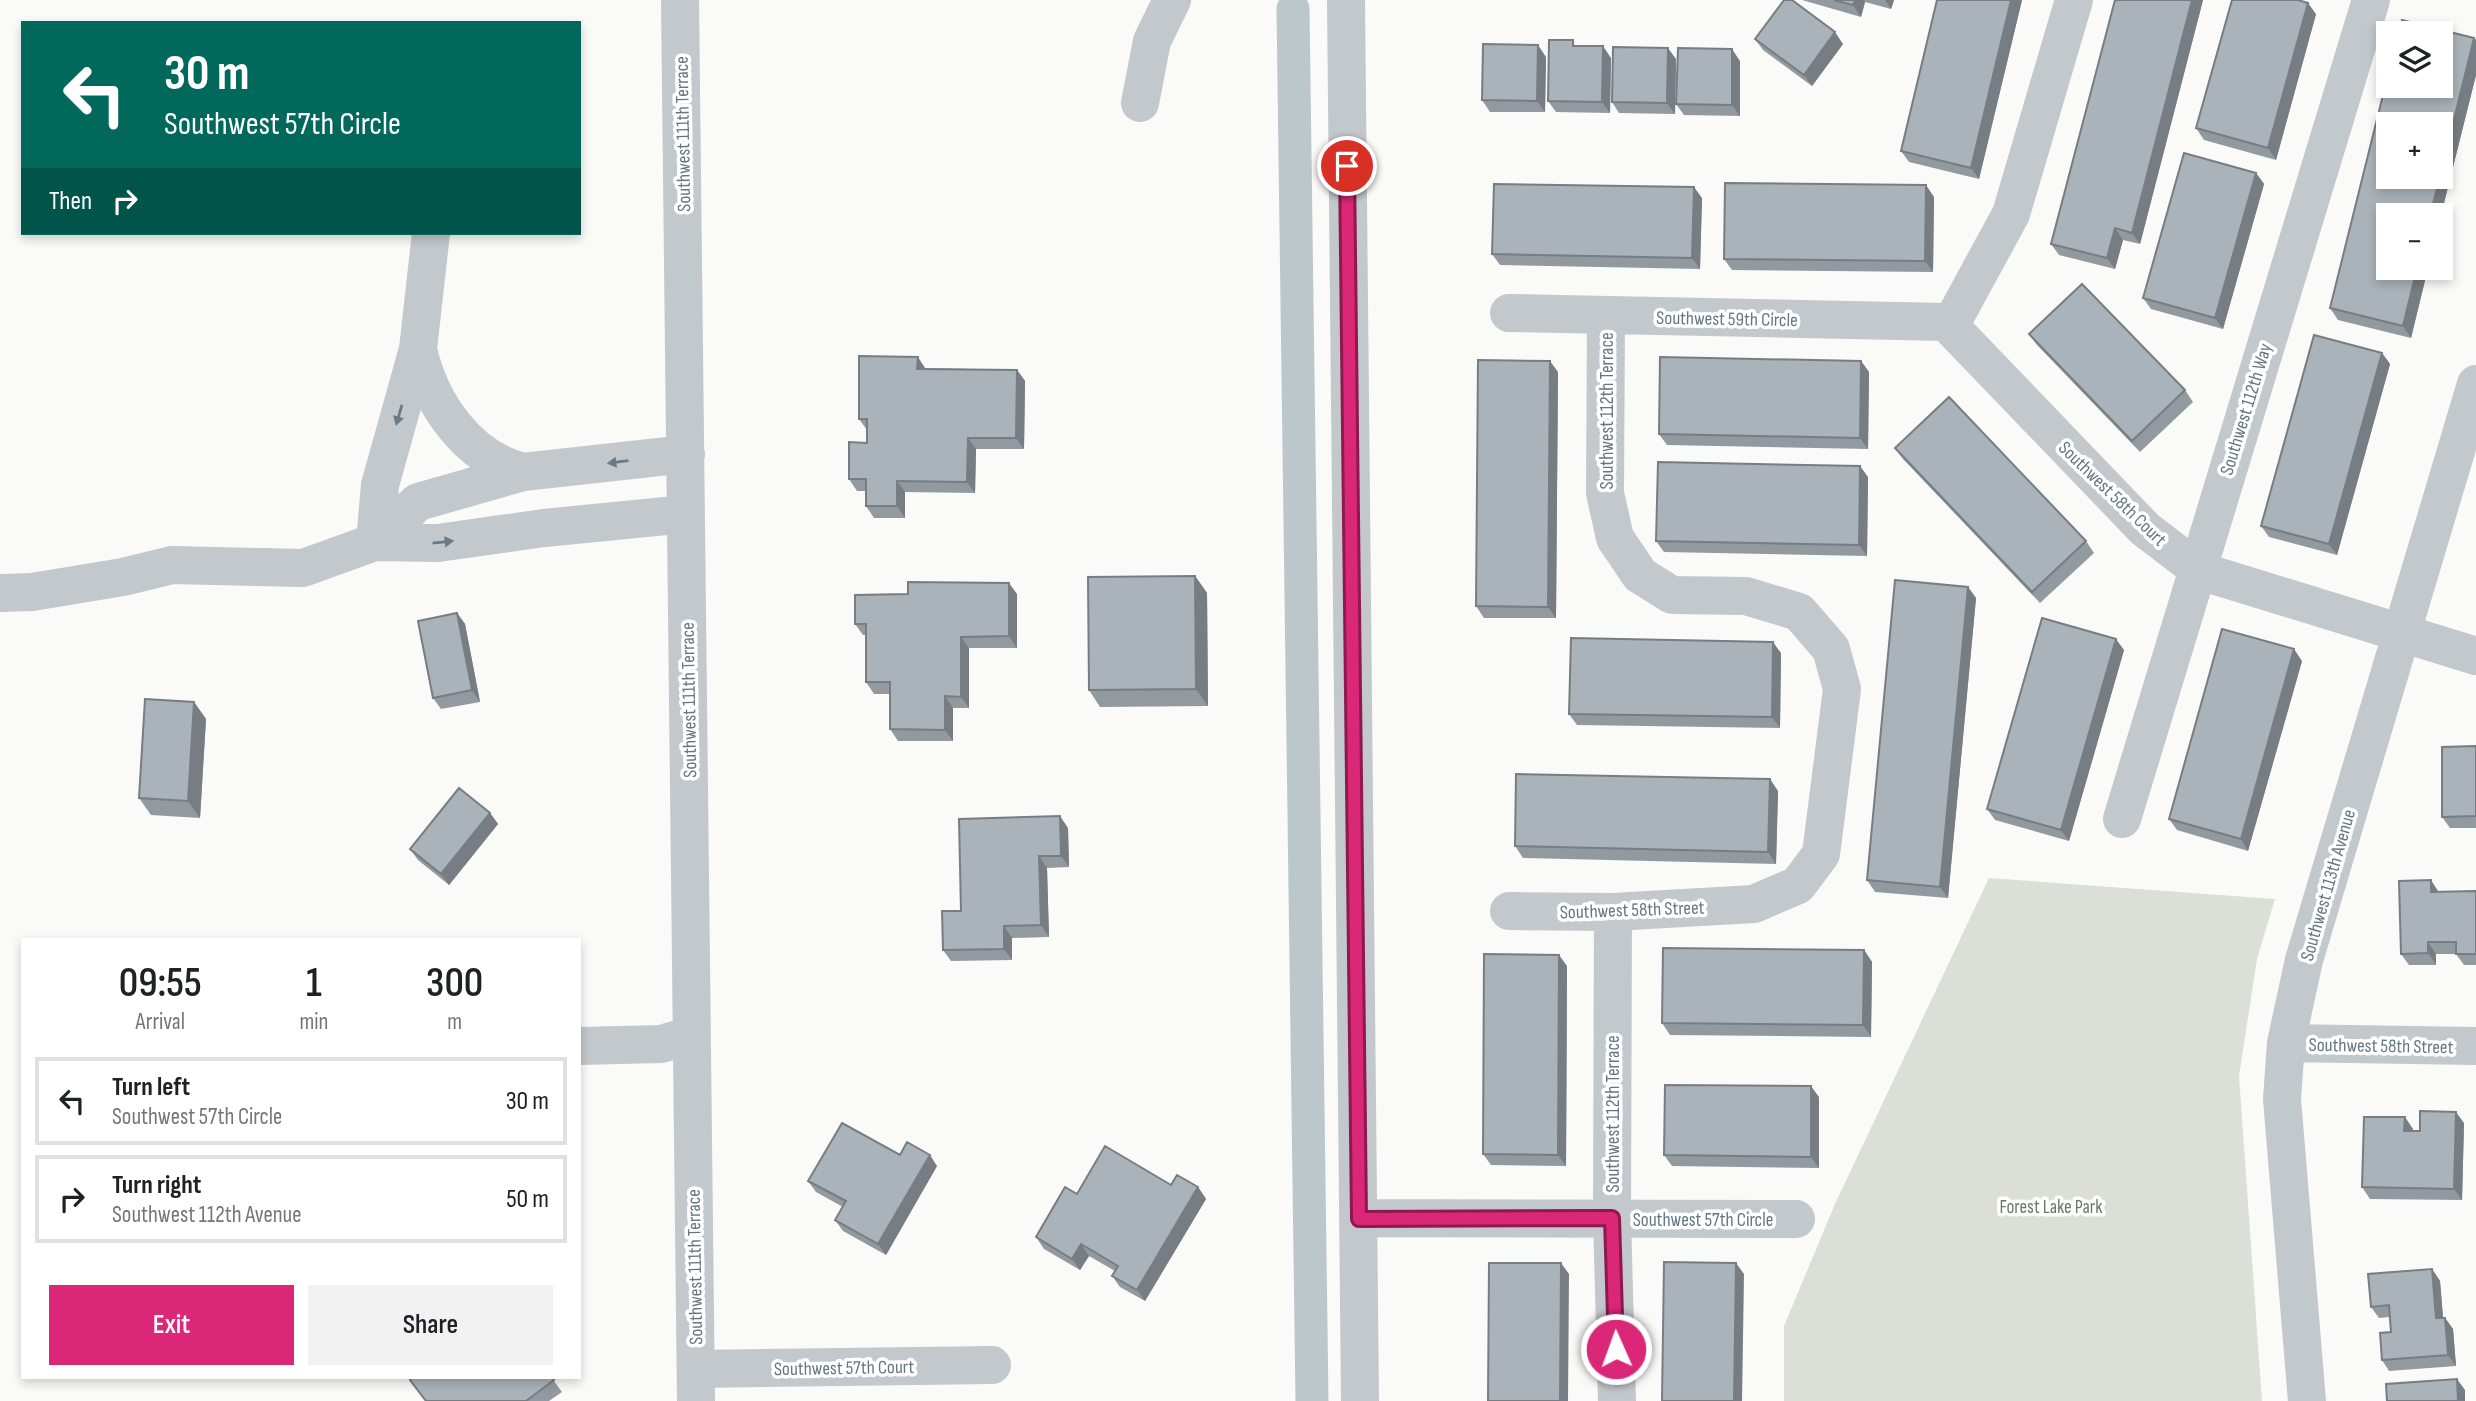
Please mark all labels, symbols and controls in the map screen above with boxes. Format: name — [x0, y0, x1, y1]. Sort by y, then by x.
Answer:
map controls — [2376, 21, 2453, 280]
button: layers — [2376, 21, 2453, 98]
text: 30 m — [164, 45, 249, 104]
icon: left — [49, 49, 140, 140]
street label: Southwest 111th Terrace — [671, 56, 696, 212]
text: Southwest 57th Circle — [164, 105, 401, 144]
button: + — [2376, 112, 2453, 189]
pin — [1317, 136, 1377, 196]
icon: arrive — [1328, 147, 1366, 185]
icon: right — [106, 182, 144, 220]
text: Then — [49, 186, 92, 217]
button: − — [2376, 203, 2453, 280]
street label: Southwest 59th Circle — [1656, 307, 1798, 332]
street label: Southwest 112th Terrace — [1596, 332, 1619, 490]
street label: Southwest 112th Way — [2215, 340, 2278, 478]
one-way arrow — [393, 404, 403, 425]
street label: Southwest 58th Court — [2053, 437, 2171, 551]
one-way arrow — [607, 457, 629, 468]
one-way arrow — [432, 536, 454, 547]
street label: Southwest 111th Terrace — [677, 622, 702, 778]
street label: Southwest 113th Avenue — [2296, 807, 2361, 964]
street label: Southwest 58th Street — [1559, 896, 1705, 925]
text: 09:55 — [119, 958, 202, 1009]
text: 1 — [306, 958, 322, 1009]
text: 300 — [426, 958, 483, 1009]
text: Arrival — [136, 1008, 185, 1036]
text: min — [300, 1008, 328, 1036]
text: m — [447, 1008, 462, 1036]
street label: Southwest 58th Street — [2308, 1034, 2454, 1059]
street label: Southwest 112th Terrace — [1602, 1035, 1625, 1193]
text: Turn left — [112, 1072, 190, 1103]
icon: left — [53, 1082, 91, 1120]
text: 30 m — [506, 1086, 549, 1117]
text: Southwest 57th Circle — [112, 1103, 282, 1131]
text: Turn right — [112, 1170, 201, 1201]
icon: right — [53, 1180, 91, 1218]
text: 50 m — [506, 1184, 549, 1215]
street label: Southwest 111th Terrace — [683, 1189, 708, 1345]
park label: Forest Lake Park — [2000, 1196, 2103, 1219]
text: Southwest 112th Avenue — [112, 1201, 301, 1229]
street label: Southwest 57th Circle — [1633, 1209, 1773, 1232]
button: Exit — [49, 1285, 294, 1365]
button: Share — [308, 1285, 553, 1365]
position arrow — [1579, 1312, 1653, 1386]
street label: Southwest 57th Court — [774, 1356, 915, 1381]

